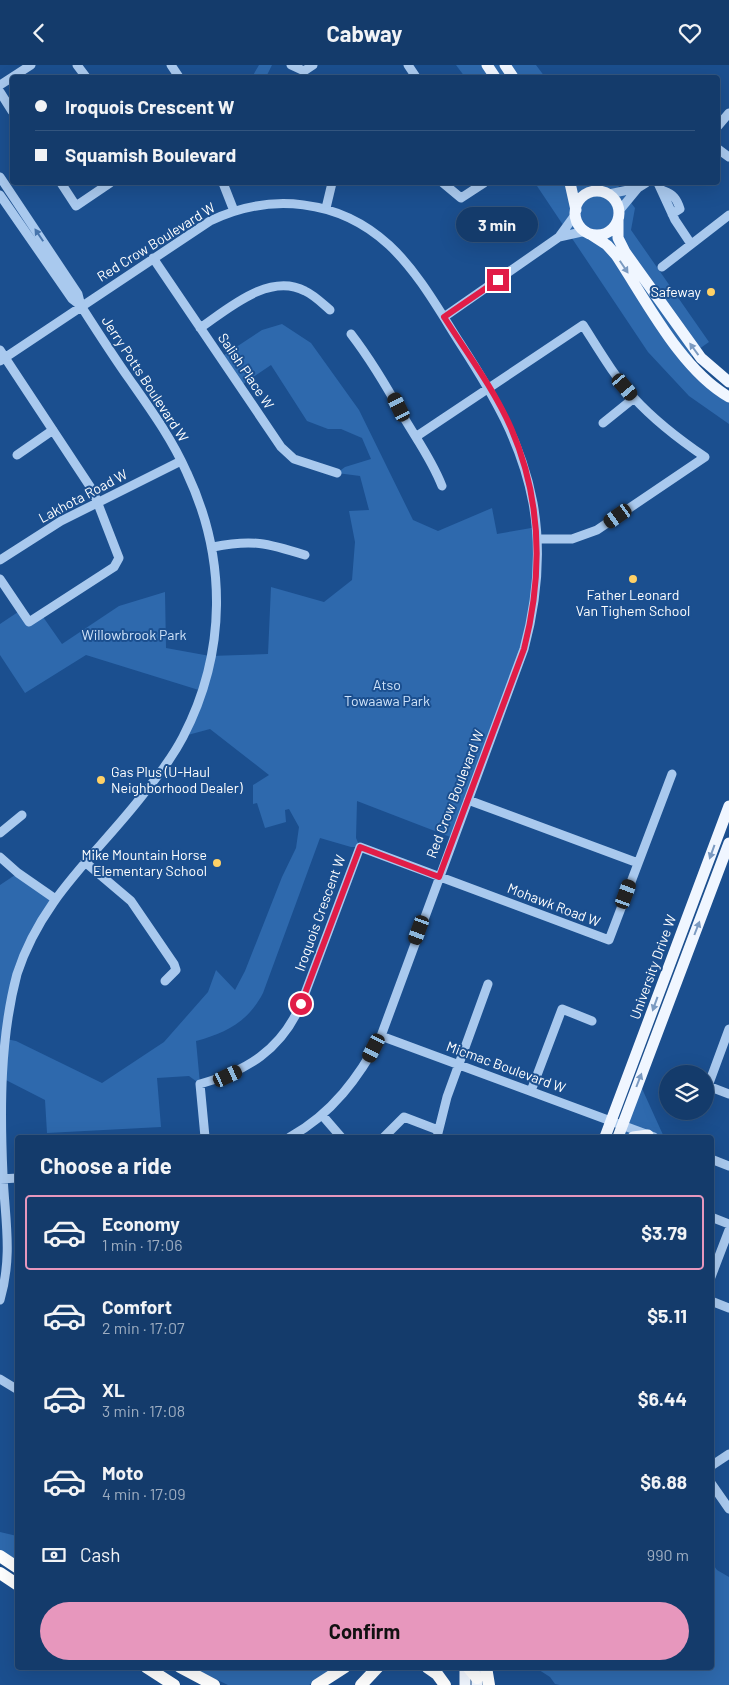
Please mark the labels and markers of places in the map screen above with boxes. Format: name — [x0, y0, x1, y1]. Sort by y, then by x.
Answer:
place label: Safeway — [651, 283, 702, 300]
marker: Safeway — [705, 286, 717, 298]
marker: Father Leonard Van Tighem School — [627, 573, 639, 585]
place label: Father Leonard Van Tighem School — [576, 586, 690, 619]
place label: Gas Plus (U-Haul Neighborhood Dealer) — [111, 763, 243, 796]
marker: Gas Plus (U-Haul Neighborhood Dealer) — [95, 774, 107, 786]
place label: Mike Mountain Horse Elementary School — [82, 846, 207, 879]
marker: Mike Mountain Horse Elementary School — [211, 857, 223, 869]

